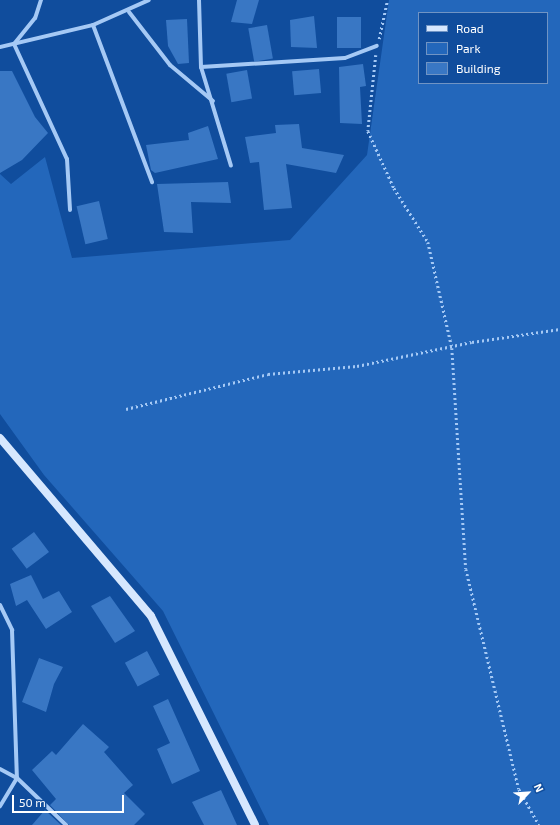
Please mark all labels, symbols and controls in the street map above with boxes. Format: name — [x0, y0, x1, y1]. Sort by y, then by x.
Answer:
legend — [418, 12, 548, 84]
text: Road — [456, 21, 484, 35]
text: Park — [456, 41, 481, 55]
text: Building — [456, 61, 500, 75]
north arrow — [508, 773, 548, 813]
text: N — [532, 781, 547, 794]
scale bar — [14, 787, 126, 813]
text: 50 m — [19, 795, 46, 809]

